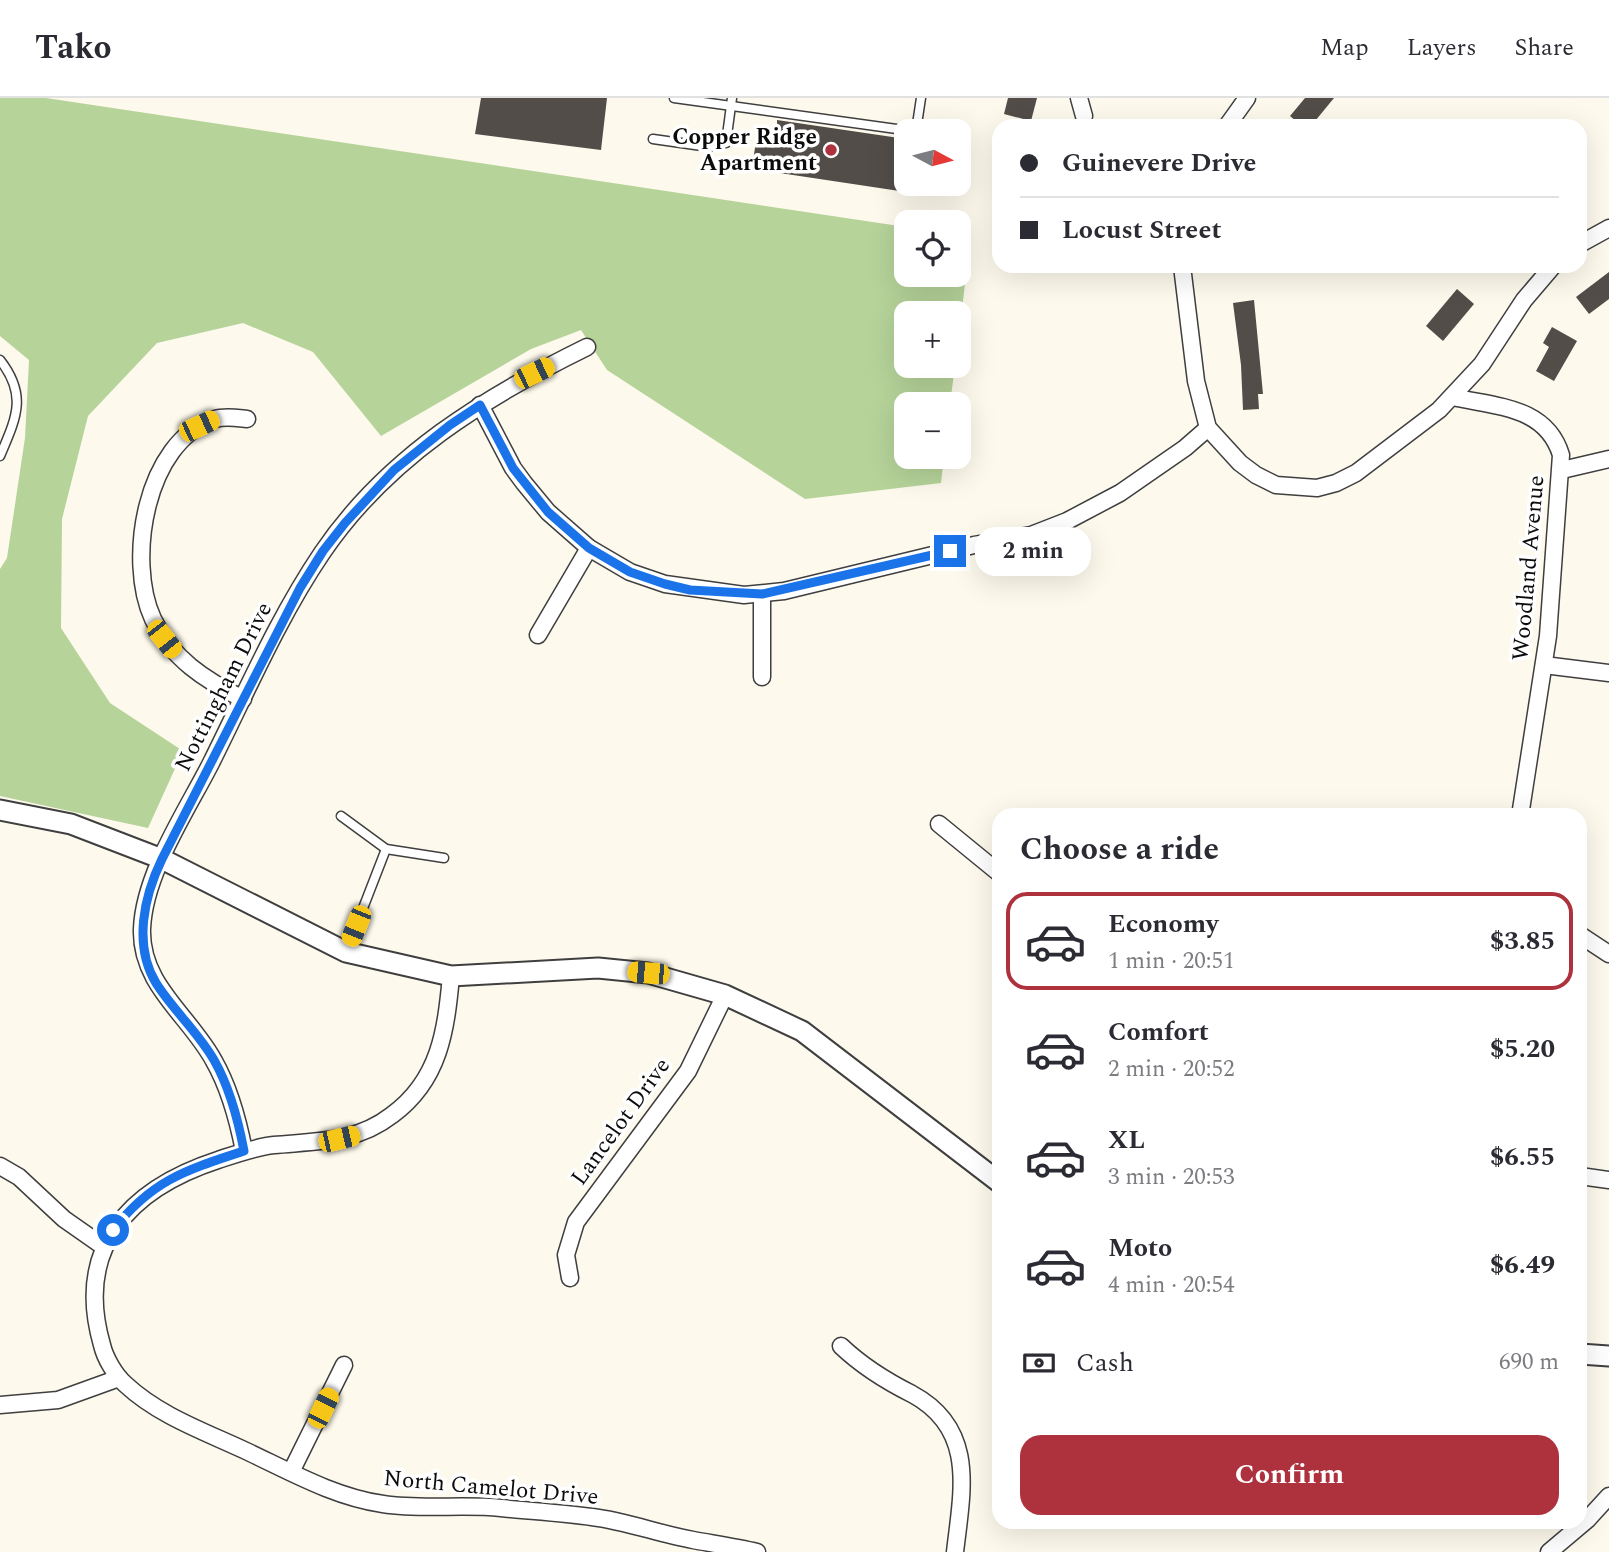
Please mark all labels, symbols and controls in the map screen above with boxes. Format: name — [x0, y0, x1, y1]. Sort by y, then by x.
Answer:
text: Tako — [35, 23, 111, 73]
text: Map — [1320, 30, 1369, 66]
text: Layers — [1407, 30, 1477, 66]
text: Share — [1515, 30, 1574, 66]
north arrow — [894, 119, 971, 196]
map controls — [894, 119, 971, 469]
place label: Copper Ridge Apartment — [672, 120, 817, 181]
marker: Copper Ridge Apartment — [823, 142, 839, 158]
text: Guinevere Drive — [1062, 143, 1256, 183]
button: locate — [894, 210, 971, 287]
text: Locust Street — [1062, 210, 1221, 250]
button: + — [894, 301, 971, 378]
car — [511, 354, 558, 392]
button: − — [894, 392, 971, 469]
car — [176, 408, 223, 444]
street label: Woodland Avenue — [1503, 474, 1555, 662]
callout: 2 min — [974, 526, 1090, 575]
text: 2 min — [1002, 534, 1064, 569]
route end — [934, 535, 966, 567]
street label: Nottingham Drive — [166, 596, 282, 778]
car — [143, 616, 186, 662]
text: Choose a ride — [1020, 825, 1219, 874]
car — [339, 903, 374, 949]
text: Economy — [1108, 904, 1218, 944]
icon: car — [1024, 910, 1087, 973]
text: $3.85 — [1490, 921, 1555, 961]
text: 1 min · 20:51 — [1108, 944, 1235, 979]
car — [627, 961, 670, 985]
text: Comfort — [1108, 1012, 1209, 1052]
icon: car — [1024, 1018, 1087, 1081]
text: $5.20 — [1490, 1029, 1555, 1069]
street label: Lancelot Drive — [563, 1051, 679, 1193]
text: 2 min · 20:52 — [1108, 1052, 1235, 1087]
text: XL — [1108, 1120, 1145, 1160]
car — [317, 1124, 362, 1154]
icon: car — [1024, 1126, 1087, 1189]
text: $6.55 — [1490, 1137, 1555, 1177]
text: 3 min · 20:53 — [1108, 1160, 1235, 1195]
route start — [97, 1214, 129, 1246]
text: Moto — [1108, 1228, 1172, 1268]
icon: car — [1024, 1234, 1087, 1297]
text: $6.49 — [1490, 1245, 1555, 1285]
text: 4 min · 20:54 — [1108, 1268, 1235, 1303]
text: Cash — [1076, 1343, 1134, 1383]
icon: cash — [1020, 1344, 1058, 1382]
text: 690 m — [1499, 1345, 1559, 1380]
car — [305, 1385, 342, 1431]
button: Confirm — [1020, 1435, 1559, 1515]
street label: North Camelot Drive — [382, 1461, 600, 1515]

